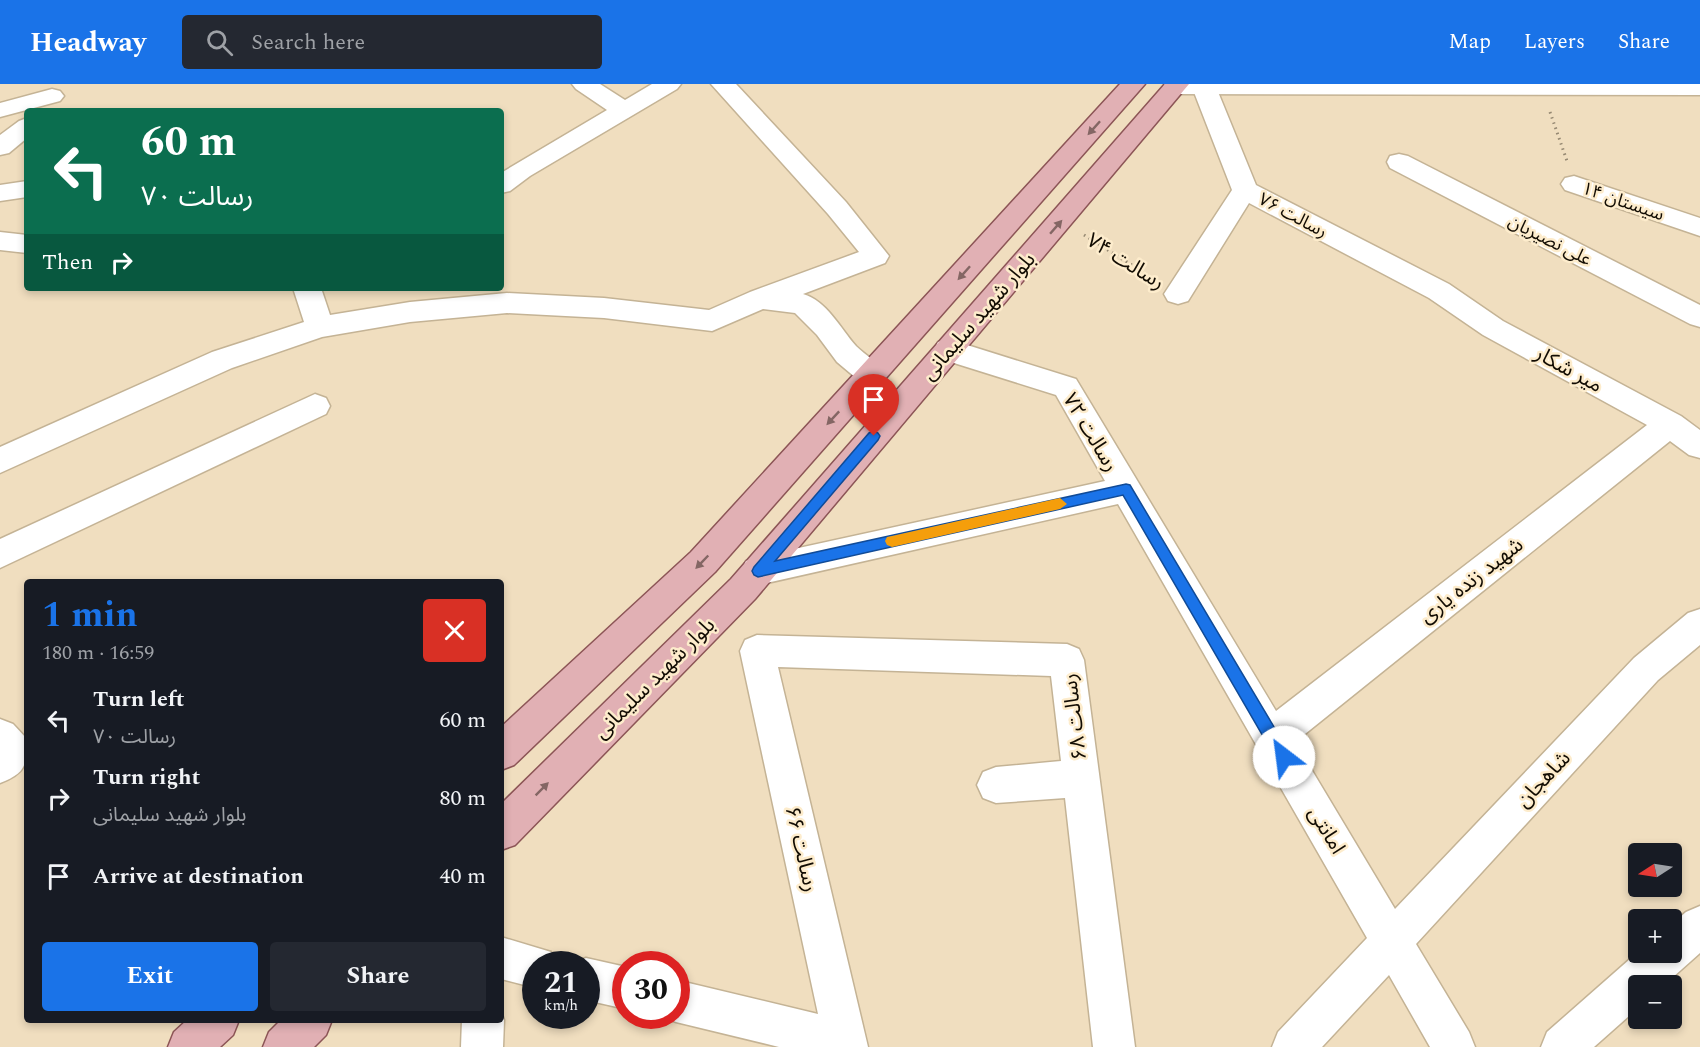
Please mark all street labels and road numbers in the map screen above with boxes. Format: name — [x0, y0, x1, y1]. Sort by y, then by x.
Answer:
street label: سیستان ۱۴ — [1578, 175, 1668, 228]
street label: رسالت ۷۶ — [1253, 186, 1332, 245]
street label: علی نصیریان — [1503, 208, 1596, 273]
street label: رسالت ۷۴ — [1080, 225, 1171, 299]
street label: بلوار شهید سلیمانی — [914, 245, 1044, 388]
street label: میر شکار — [1528, 338, 1608, 402]
street label: رسالت ۷۲ — [1054, 387, 1126, 478]
street label: شهید زنده یاری — [1412, 530, 1531, 632]
street label: بلوار شهید سلیمانی — [586, 610, 723, 747]
street label: رسالت ۶۸ — [1054, 672, 1096, 762]
street label: شاهجان — [1509, 744, 1579, 816]
street label: امانتی — [1299, 800, 1353, 861]
street label: رسالت ۶۶ — [776, 803, 826, 895]

